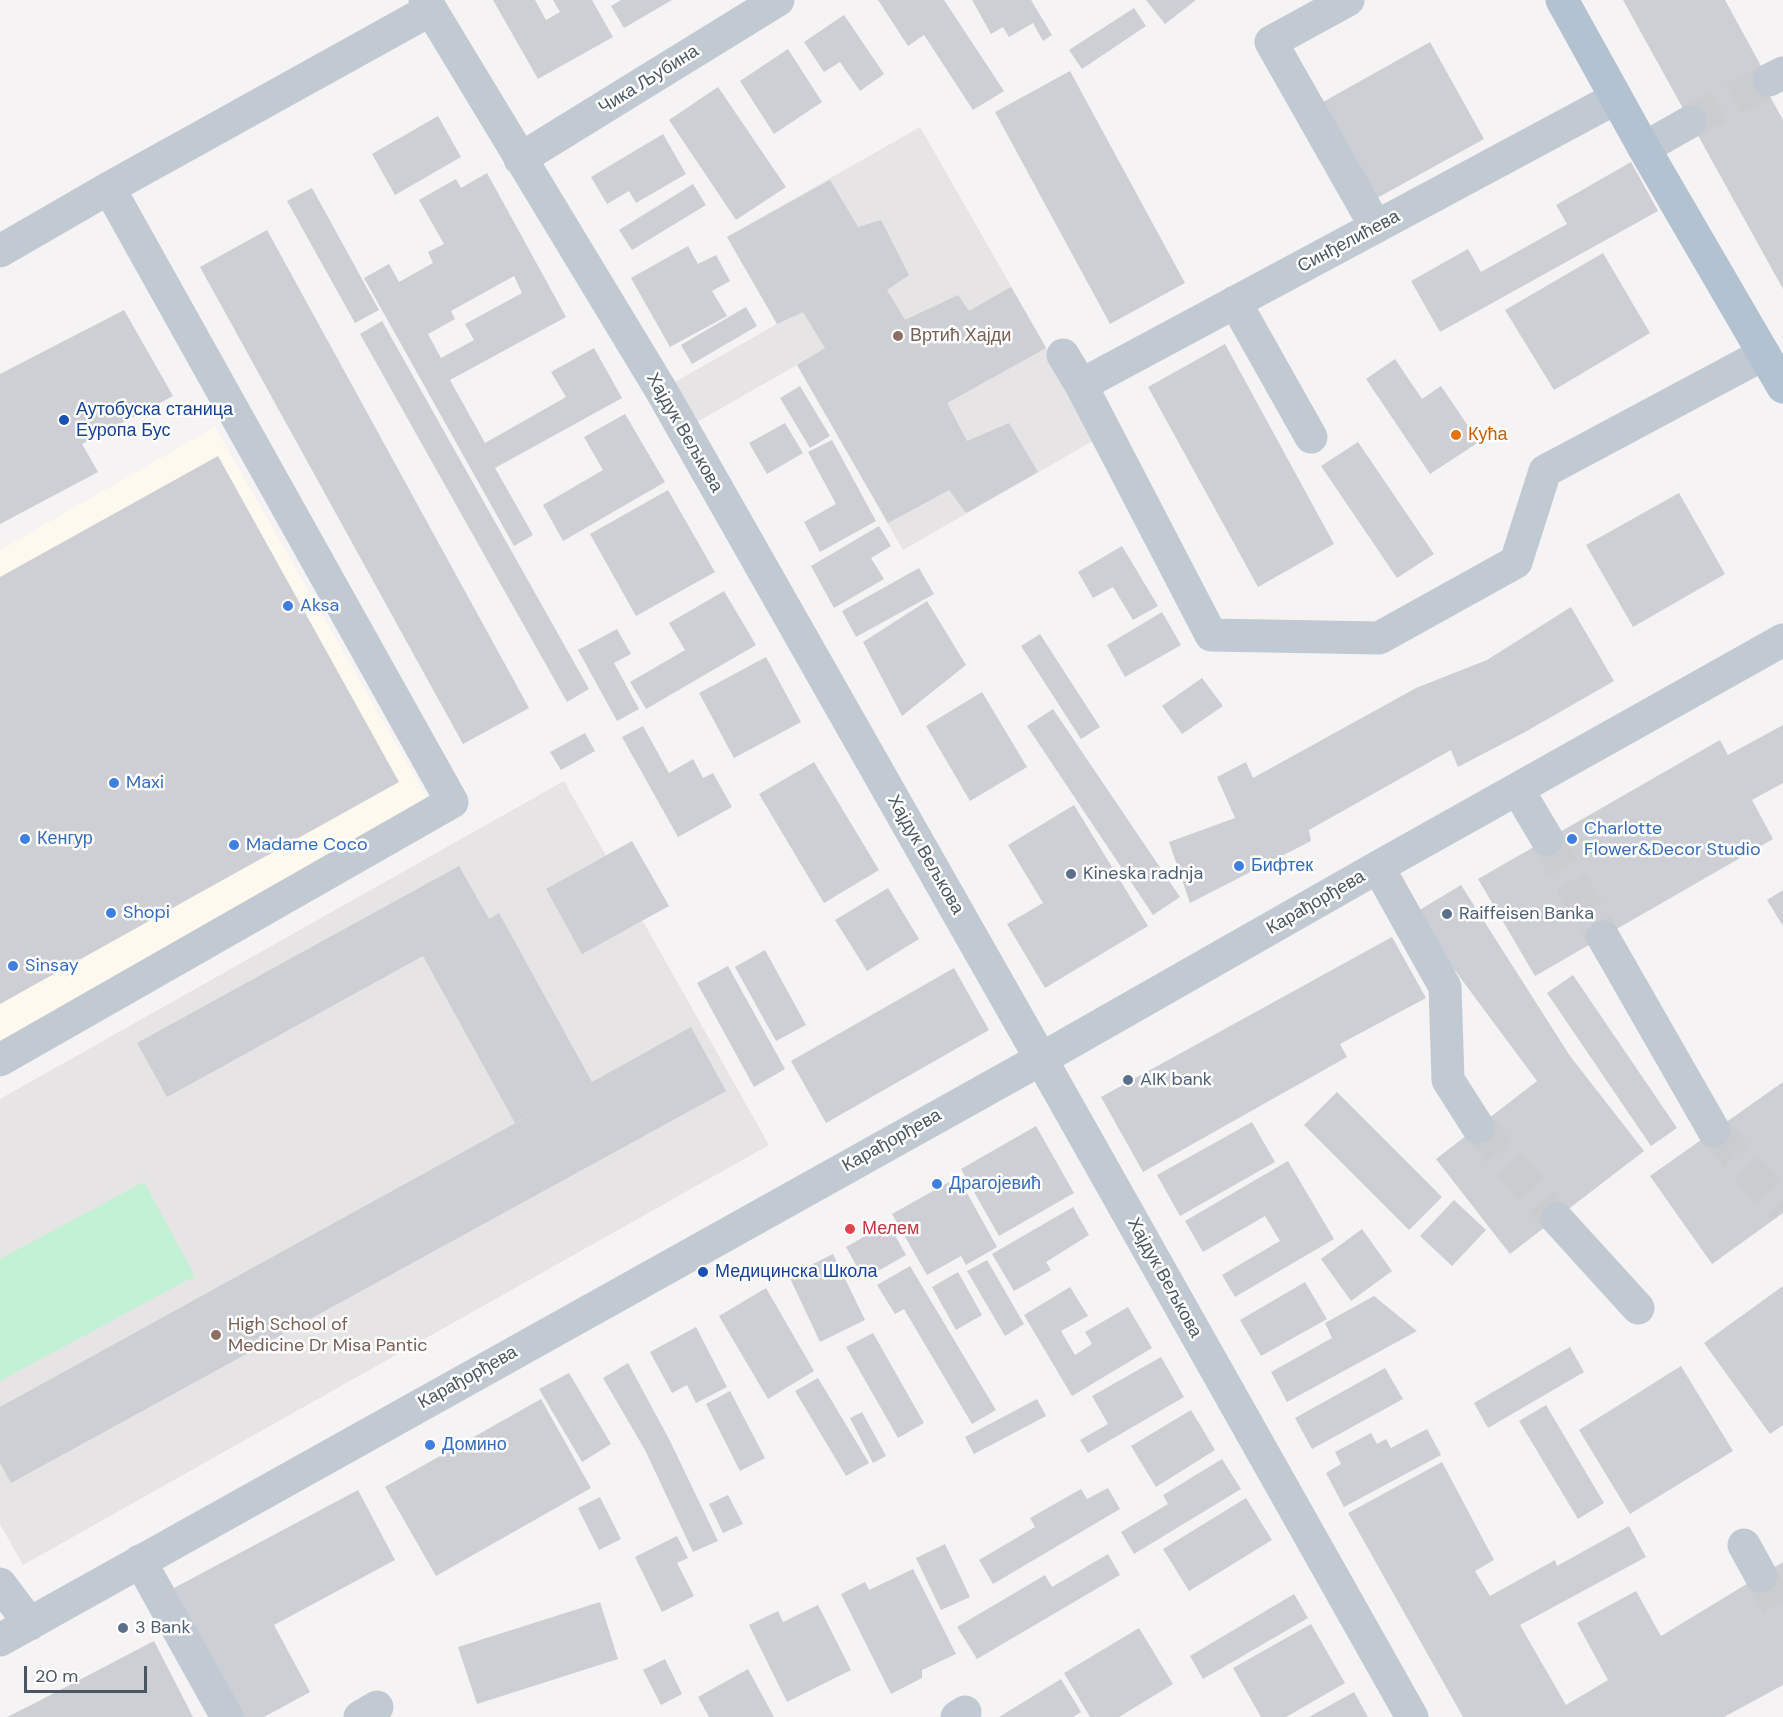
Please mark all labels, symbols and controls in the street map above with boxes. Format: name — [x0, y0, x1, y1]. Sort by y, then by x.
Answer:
street label: Чика Љубина — [595, 41, 703, 119]
street label: Синђелићева — [1294, 206, 1404, 278]
place label: Вртић Хајди — [910, 325, 1011, 347]
marker: Вртић Хајди — [891, 329, 905, 343]
street label: Хајдук Вељкова — [641, 370, 727, 496]
place label: Аутобуска станица Еуропа Бус — [76, 399, 233, 442]
marker: Аутобуска станица Еуропа Бус — [57, 413, 71, 427]
place label: Кућа — [1468, 424, 1508, 446]
marker: Кућа — [1449, 428, 1463, 442]
place label: Aksa — [300, 595, 339, 617]
marker: Aksa — [281, 599, 295, 613]
place label: Maxi — [126, 772, 164, 794]
marker: Maxi — [107, 776, 121, 790]
street label: Хајдук Вељкова — [882, 792, 968, 918]
place label: Charlotte Flower&Decor Studio — [1584, 818, 1761, 860]
place label: Кенгур — [37, 828, 93, 850]
marker: Кенгур — [18, 832, 32, 846]
marker: Charlotte Flower&Decor Studio — [1565, 832, 1579, 846]
place label: Madame Coco — [246, 834, 368, 856]
marker: Madame Coco — [227, 838, 241, 852]
place label: Бифтек — [1251, 855, 1313, 877]
marker: Бифтек — [1232, 859, 1246, 873]
place label: Kineska radnja — [1083, 863, 1203, 885]
street label: Карађорђева — [1263, 866, 1369, 940]
marker: Kineska radnja — [1064, 867, 1078, 881]
place label: Shopi — [123, 902, 170, 924]
place label: Raiffeisen Banka — [1459, 903, 1594, 925]
marker: Shopi — [104, 906, 118, 920]
marker: Raiffeisen Banka — [1440, 907, 1454, 921]
place label: Sinsay — [25, 955, 79, 977]
marker: Sinsay — [6, 959, 20, 973]
place label: AIK bank — [1140, 1069, 1212, 1091]
marker: AIK bank — [1121, 1073, 1135, 1087]
street label: Карађорђева — [839, 1105, 945, 1177]
place label: Драгојевић — [949, 1173, 1041, 1195]
marker: Драгојевић — [930, 1177, 944, 1191]
street label: Хајдук Вељкова — [1122, 1214, 1206, 1342]
place label: Мелем — [862, 1218, 919, 1240]
marker: Мелем — [843, 1222, 857, 1236]
place label: Медицинска Школа — [715, 1261, 877, 1283]
marker: Медицинска Школа — [696, 1265, 710, 1279]
place label: High School of Medicine Dr Misa Pantic — [228, 1314, 428, 1356]
marker: High School of Medicine Dr Misa Pantic — [209, 1328, 223, 1342]
street label: Карађорђева — [415, 1342, 521, 1414]
place label: Домино — [442, 1434, 507, 1456]
marker: Домино — [423, 1438, 437, 1452]
place label: 3 Bank — [135, 1617, 190, 1639]
marker: 3 Bank — [116, 1621, 130, 1635]
scale bar — [27, 1654, 150, 1692]
text: 20 m — [35, 1664, 78, 1688]

